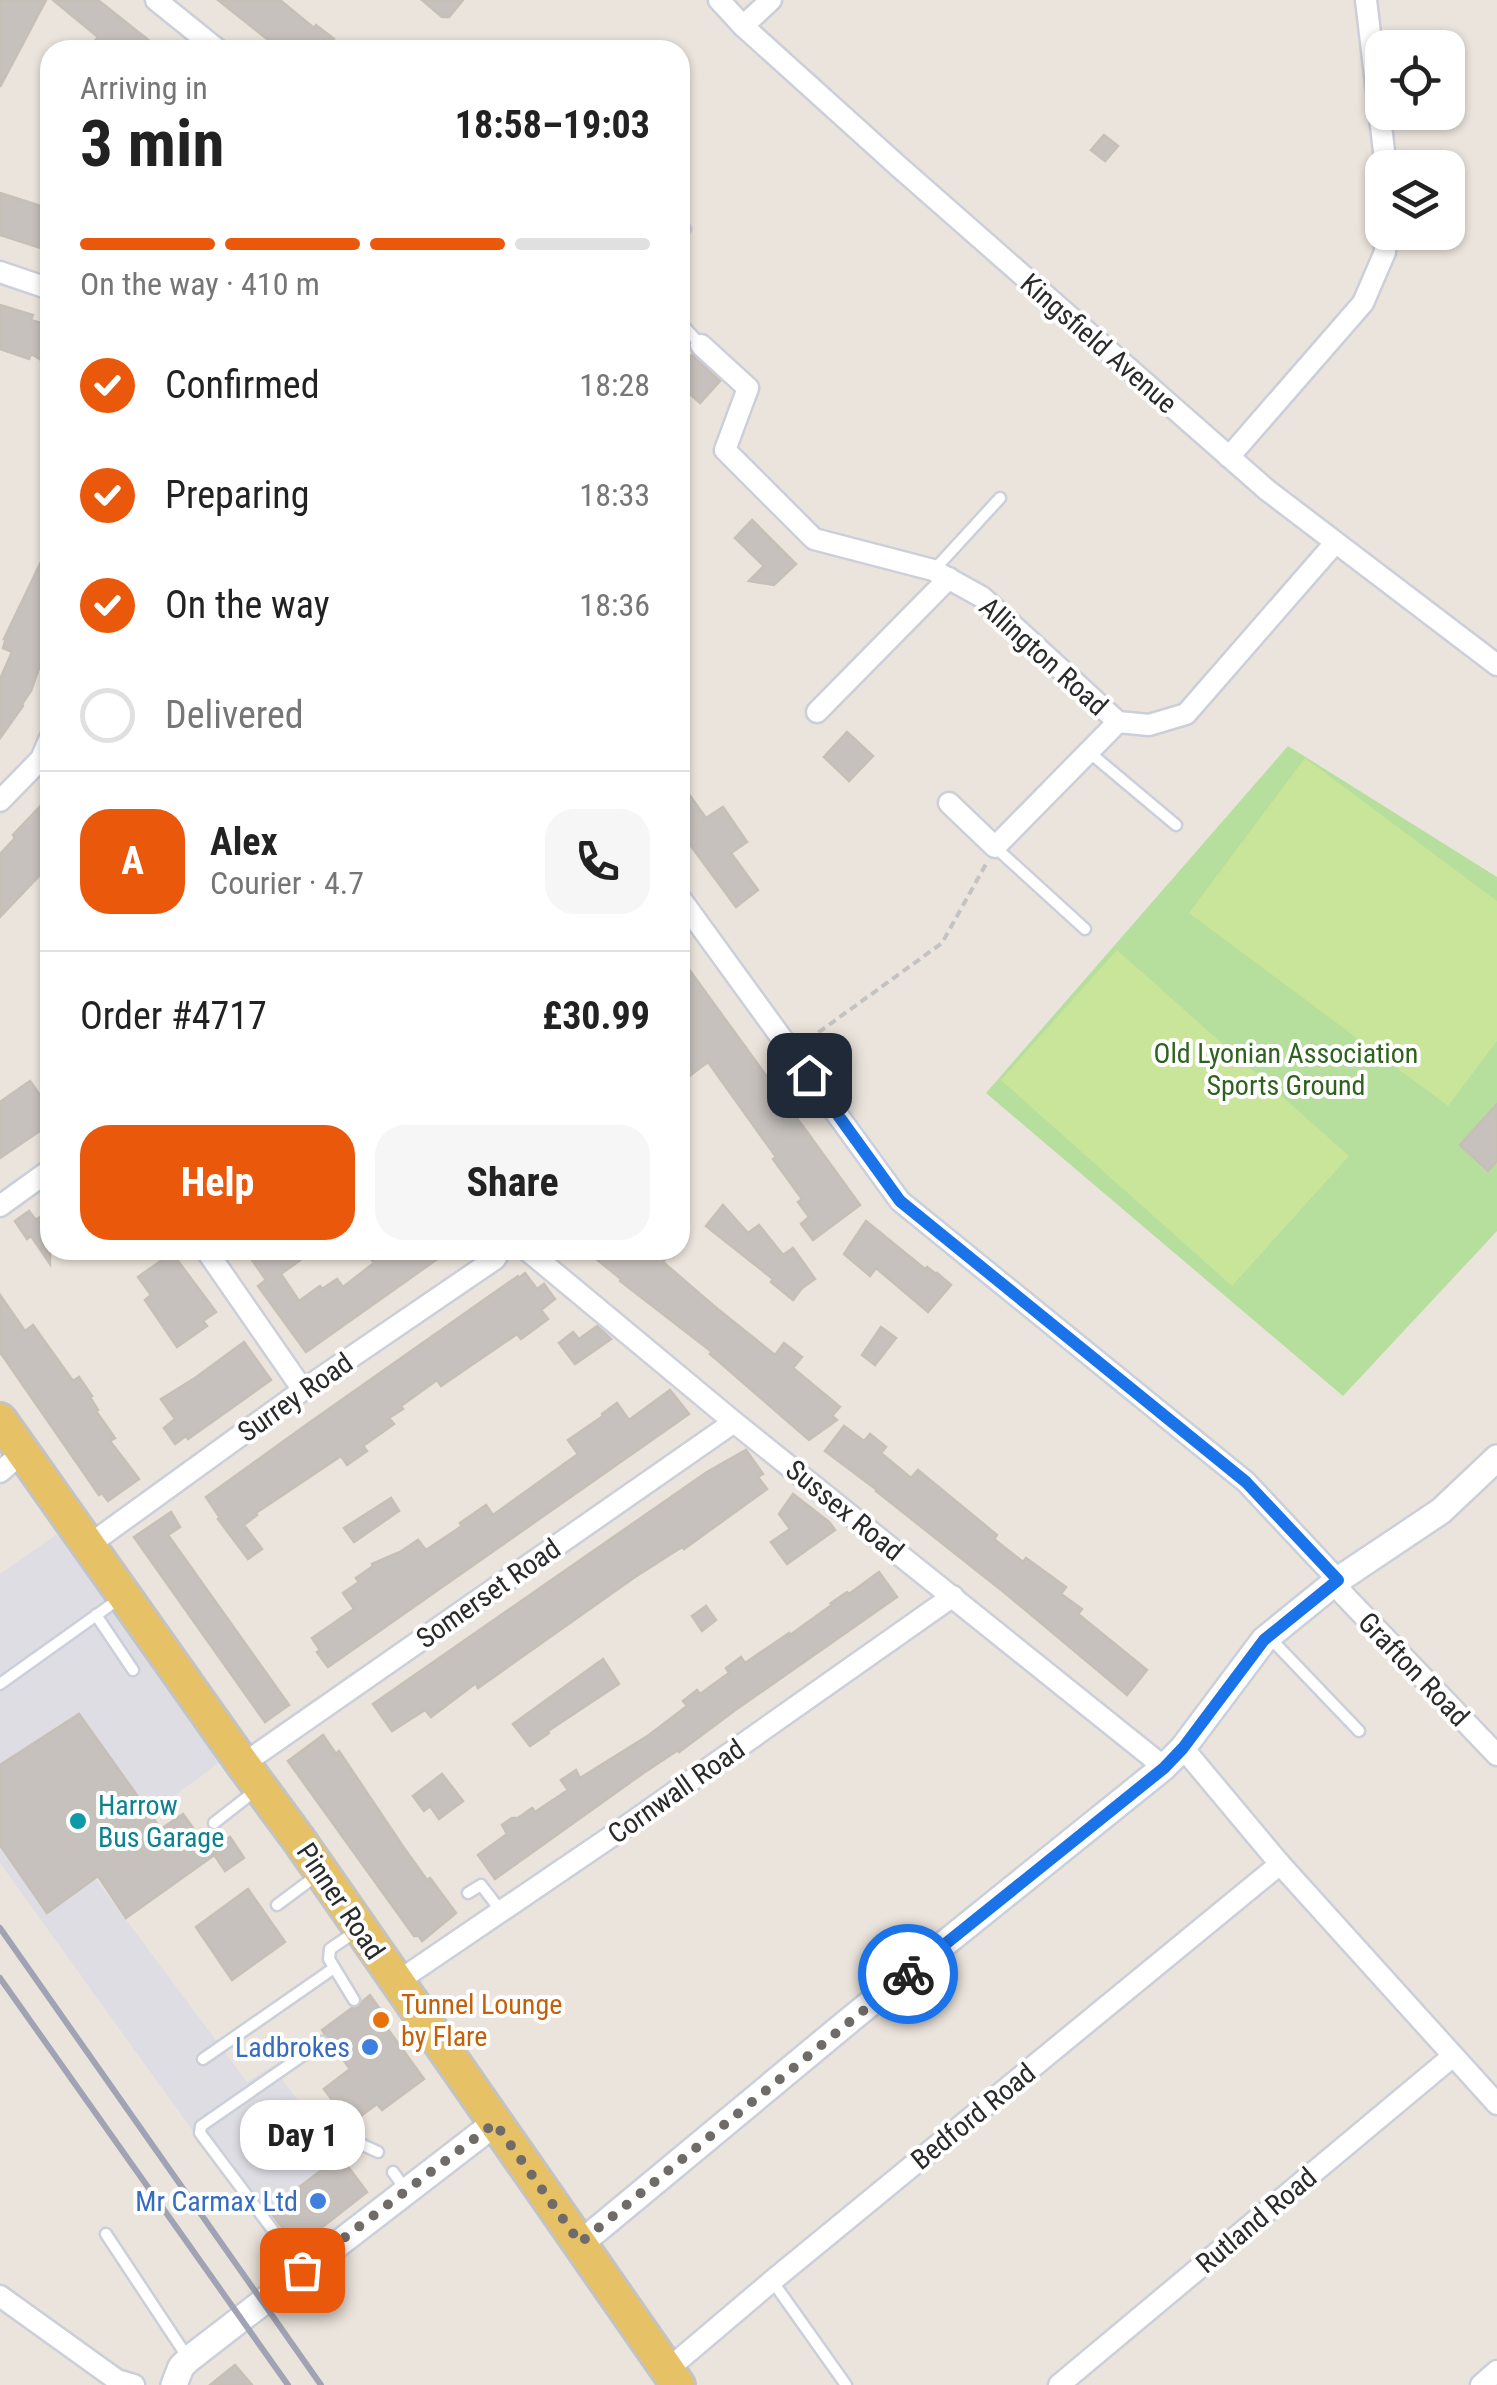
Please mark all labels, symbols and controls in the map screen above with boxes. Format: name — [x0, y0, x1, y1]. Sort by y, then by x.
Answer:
map controls — [1365, 30, 1465, 250]
button: locate — [1365, 30, 1465, 130]
text: Arriving in — [80, 69, 208, 107]
text: 18:58–19:03 — [455, 103, 650, 147]
text: 3 min — [80, 106, 224, 182]
button: layers — [1365, 150, 1465, 250]
text: On the way · 410 m — [80, 265, 320, 303]
street label: Kingsfield Avenue — [1014, 267, 1183, 420]
icon: check — [80, 358, 135, 413]
text: Confirmed — [165, 363, 320, 407]
text: 18:28 — [579, 366, 650, 404]
icon: check — [80, 468, 135, 523]
text: Preparing — [165, 473, 310, 517]
text: 18:33 — [579, 476, 650, 514]
icon: check — [80, 578, 135, 633]
text: On the way — [165, 583, 330, 627]
text: 18:36 — [579, 586, 650, 624]
street label: Allington Road — [973, 590, 1115, 723]
text: Delivered — [165, 693, 304, 737]
button: phone — [545, 809, 650, 914]
text: Alex — [210, 820, 278, 864]
text: A — [121, 839, 144, 883]
text: Courier · 4.7 — [210, 864, 364, 902]
text: Order #4717 — [80, 994, 267, 1038]
text: £30.99 — [542, 994, 650, 1038]
pin — [767, 1033, 852, 1118]
park label: Old Lyonian Association Sports Ground — [1154, 1037, 1418, 1102]
icon: home — [782, 1048, 837, 1103]
button: Help — [80, 1125, 355, 1240]
button: Share — [375, 1125, 650, 1240]
street label: Surrey Road — [232, 1346, 359, 1449]
street label: Sussex Road — [779, 1453, 910, 1568]
street label: Somerset Road — [410, 1532, 567, 1655]
street label: Grafton Road — [1351, 1606, 1476, 1733]
street label: Cornwall Road — [602, 1732, 751, 1851]
place label: Harrow Bus Garage — [98, 1789, 224, 1854]
marker: Harrow Bus Garage — [67, 1810, 89, 1832]
street label: Pinner Road — [290, 1837, 392, 1966]
courier — [858, 1924, 958, 2024]
icon: bike — [881, 1947, 936, 2002]
place label: Tunnel Lounge by Flare — [401, 1988, 562, 2053]
marker: Tunnel Lounge by Flare — [370, 2009, 392, 2031]
place label: Ladbrokes — [235, 2031, 350, 2064]
marker: Ladbrokes — [359, 2036, 381, 2058]
street label: Bedford Road — [905, 2056, 1042, 2176]
callout: Day 1 — [240, 2100, 364, 2170]
text: Day 1 — [267, 2116, 338, 2154]
street label: Rutland Road — [1190, 2161, 1323, 2280]
place label: Mr Carmax Ltd — [135, 2185, 298, 2218]
marker: Mr Carmax Ltd — [307, 2190, 329, 2212]
pin — [260, 2228, 345, 2313]
icon: bag — [275, 2243, 330, 2298]

